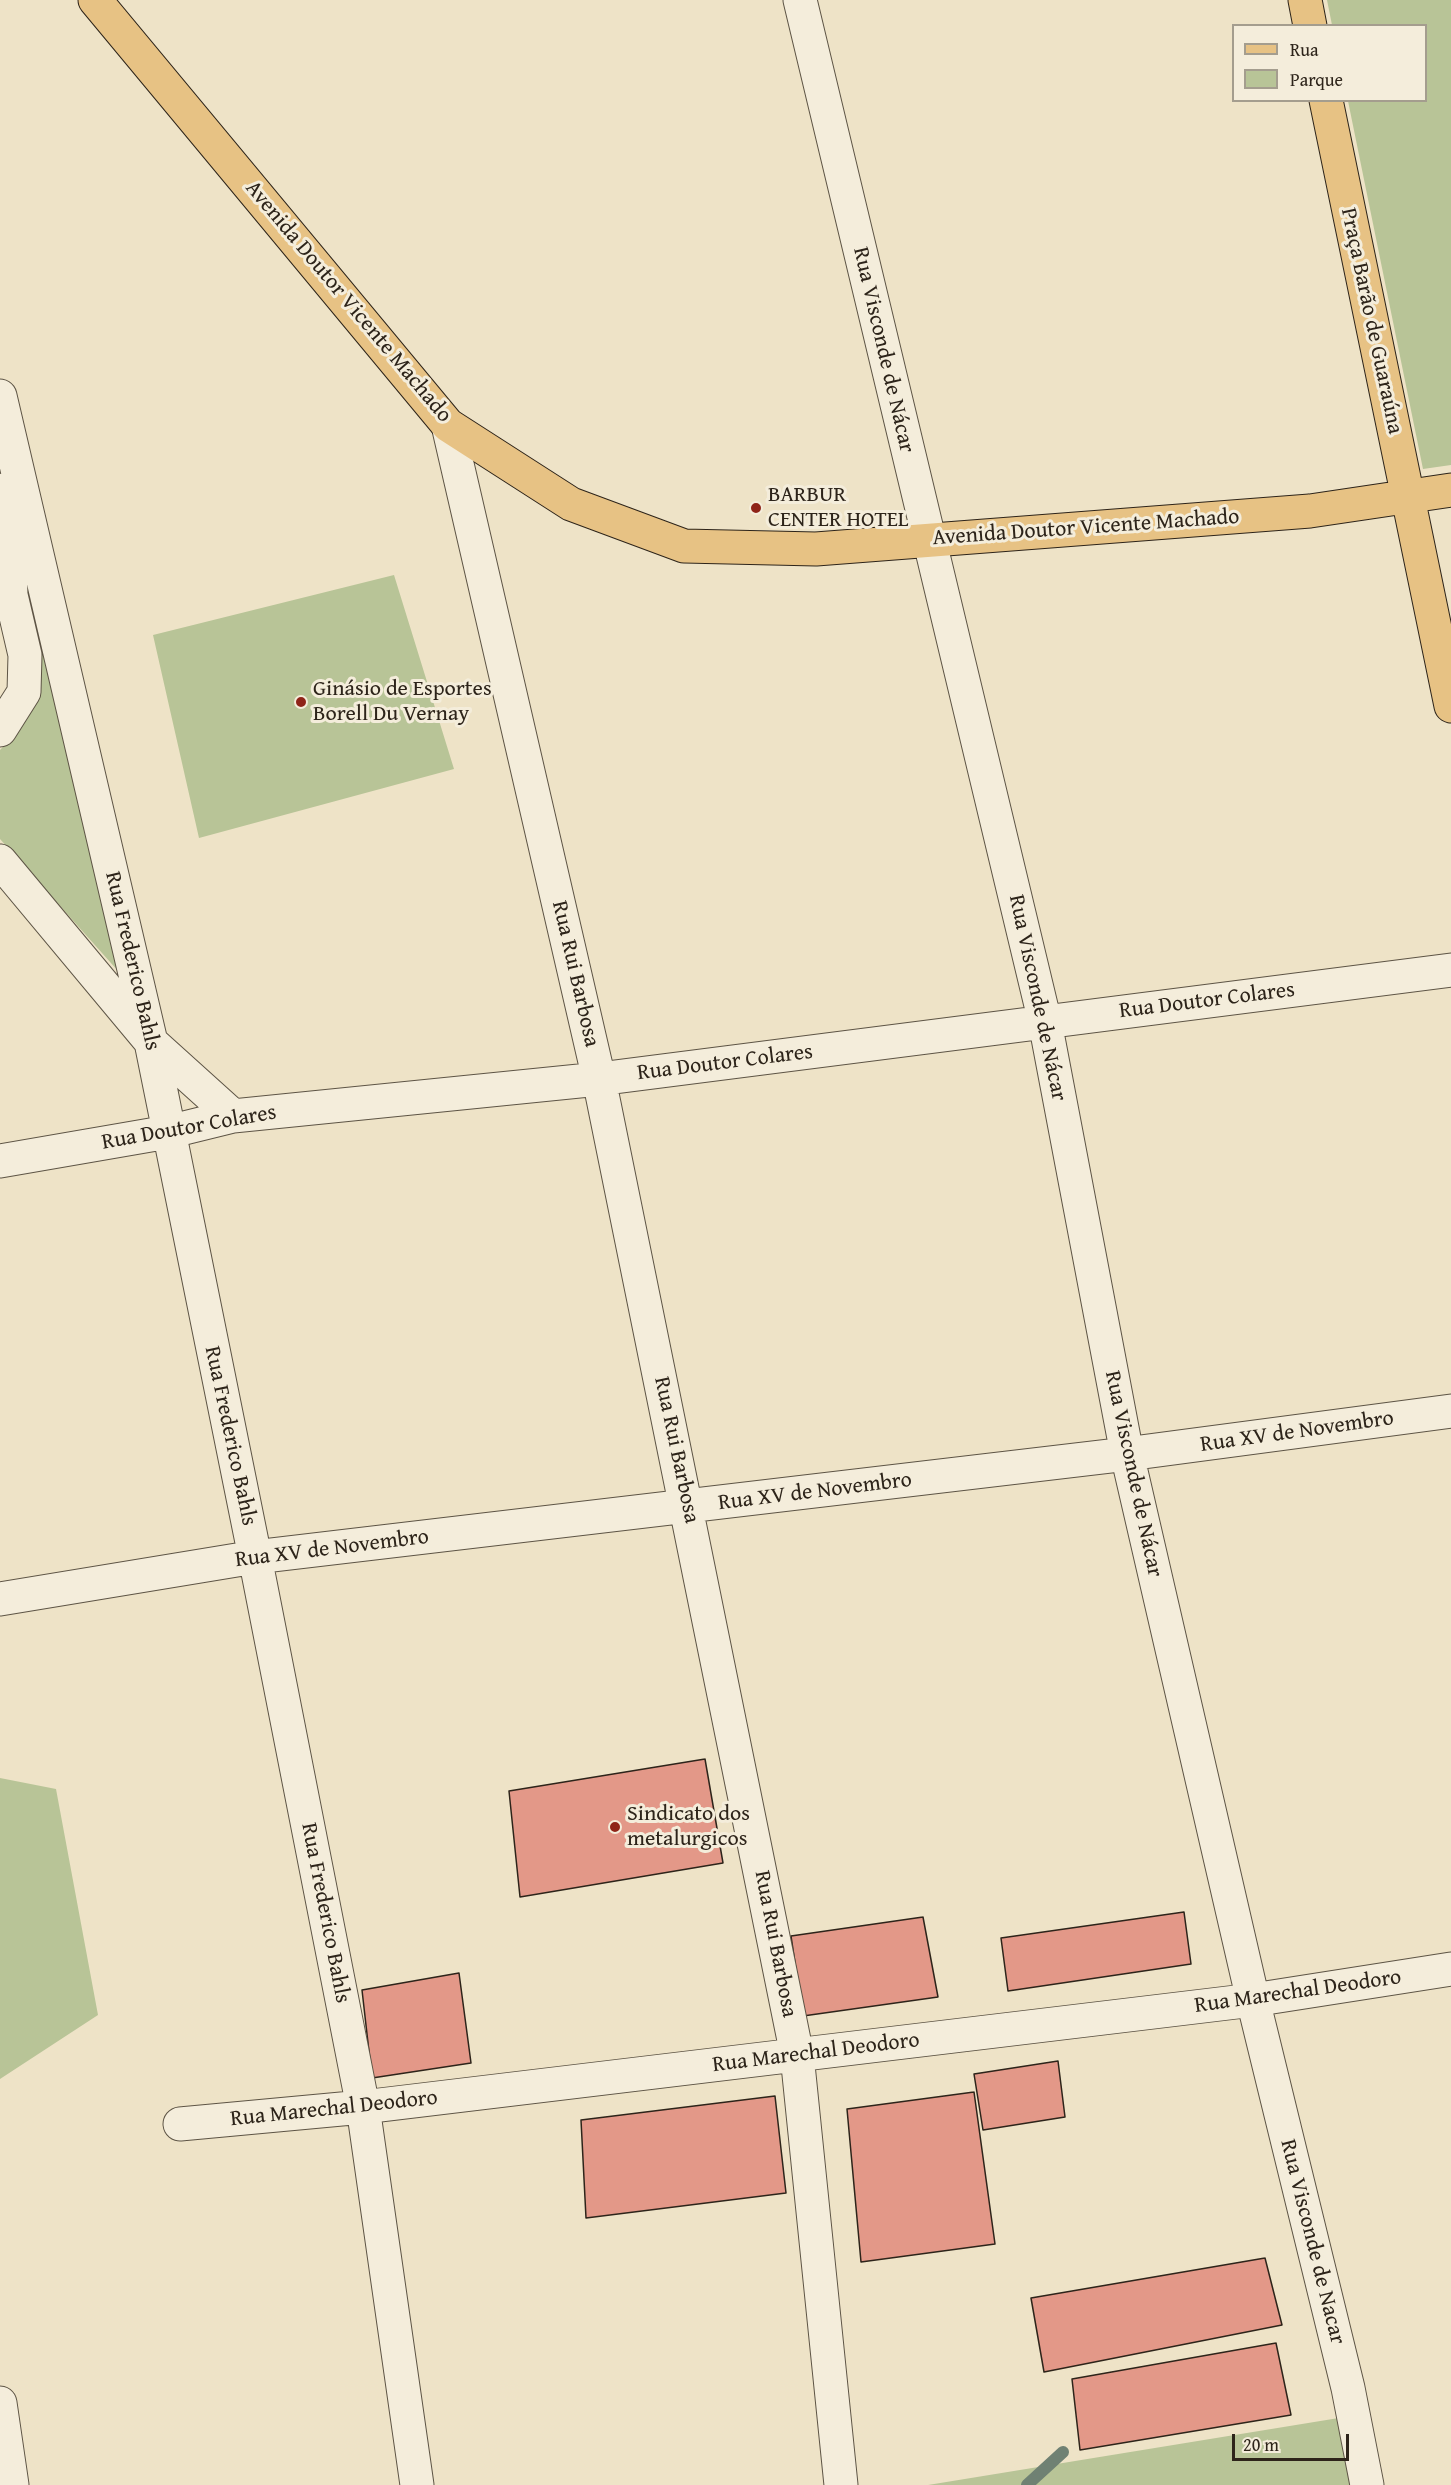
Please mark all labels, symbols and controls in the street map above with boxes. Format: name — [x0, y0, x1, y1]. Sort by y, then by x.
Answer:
legend — [1232, 24, 1427, 102]
text: Rua — [1290, 36, 1319, 63]
text: Parque — [1290, 66, 1343, 93]
street label: Avenida Doutor Vicente Machado — [239, 176, 457, 428]
street label: Praça Barão de Guaraúna — [1334, 205, 1408, 437]
street label: Rua Visconde de Nácar — [846, 245, 920, 455]
place label: BARBUR CENTER HOTEL — [768, 482, 909, 534]
marker: BARBUR CENTER HOTEL — [749, 501, 763, 515]
street label: Avenida Doutor Vicente Machado — [932, 504, 1240, 552]
place label: Ginásio de Esportes Borell Du Vernay — [313, 676, 492, 728]
marker: Ginásio de Esportes Borell Du Vernay — [294, 695, 308, 709]
street label: Rua Frederico Bahls — [99, 869, 165, 1053]
street label: Rua Visconde de Nácar — [1002, 892, 1072, 1104]
street label: Rua Rui Barbosa — [545, 898, 605, 1050]
street label: Rua Doutor Colares — [1118, 977, 1296, 1025]
street label: Rua Doutor Colares — [636, 1039, 814, 1087]
street label: Rua Doutor Colares — [100, 1100, 278, 1156]
street label: Rua Frederico Bahls — [198, 1344, 262, 1528]
street label: Rua Visconde de Nácar — [1098, 1368, 1168, 1580]
street label: Rua Rui Barbosa — [648, 1374, 704, 1526]
street label: Rua XV de Novembro — [1199, 1405, 1395, 1459]
street label: Rua XV de Novembro — [717, 1467, 913, 1517]
street label: Rua XV de Novembro — [234, 1524, 430, 1574]
place label: Sindicato dos metalurgicos — [627, 1801, 750, 1852]
marker: Sindicato dos metalurgicos — [608, 1820, 622, 1834]
street label: Rua Frederico Bahls — [295, 1821, 355, 2005]
street label: Rua Rui Barbosa — [748, 1868, 802, 2020]
street label: Rua Marechal Deodoro — [1193, 1964, 1403, 2020]
street label: Rua Marechal Deodoro — [711, 2027, 921, 2079]
street label: Rua Marechal Deodoro — [229, 2085, 439, 2133]
street label: Rua Visconde de Nacar — [1274, 2137, 1350, 2347]
scale bar — [1235, 2422, 1352, 2460]
text: 20 m — [1243, 2431, 1279, 2458]

